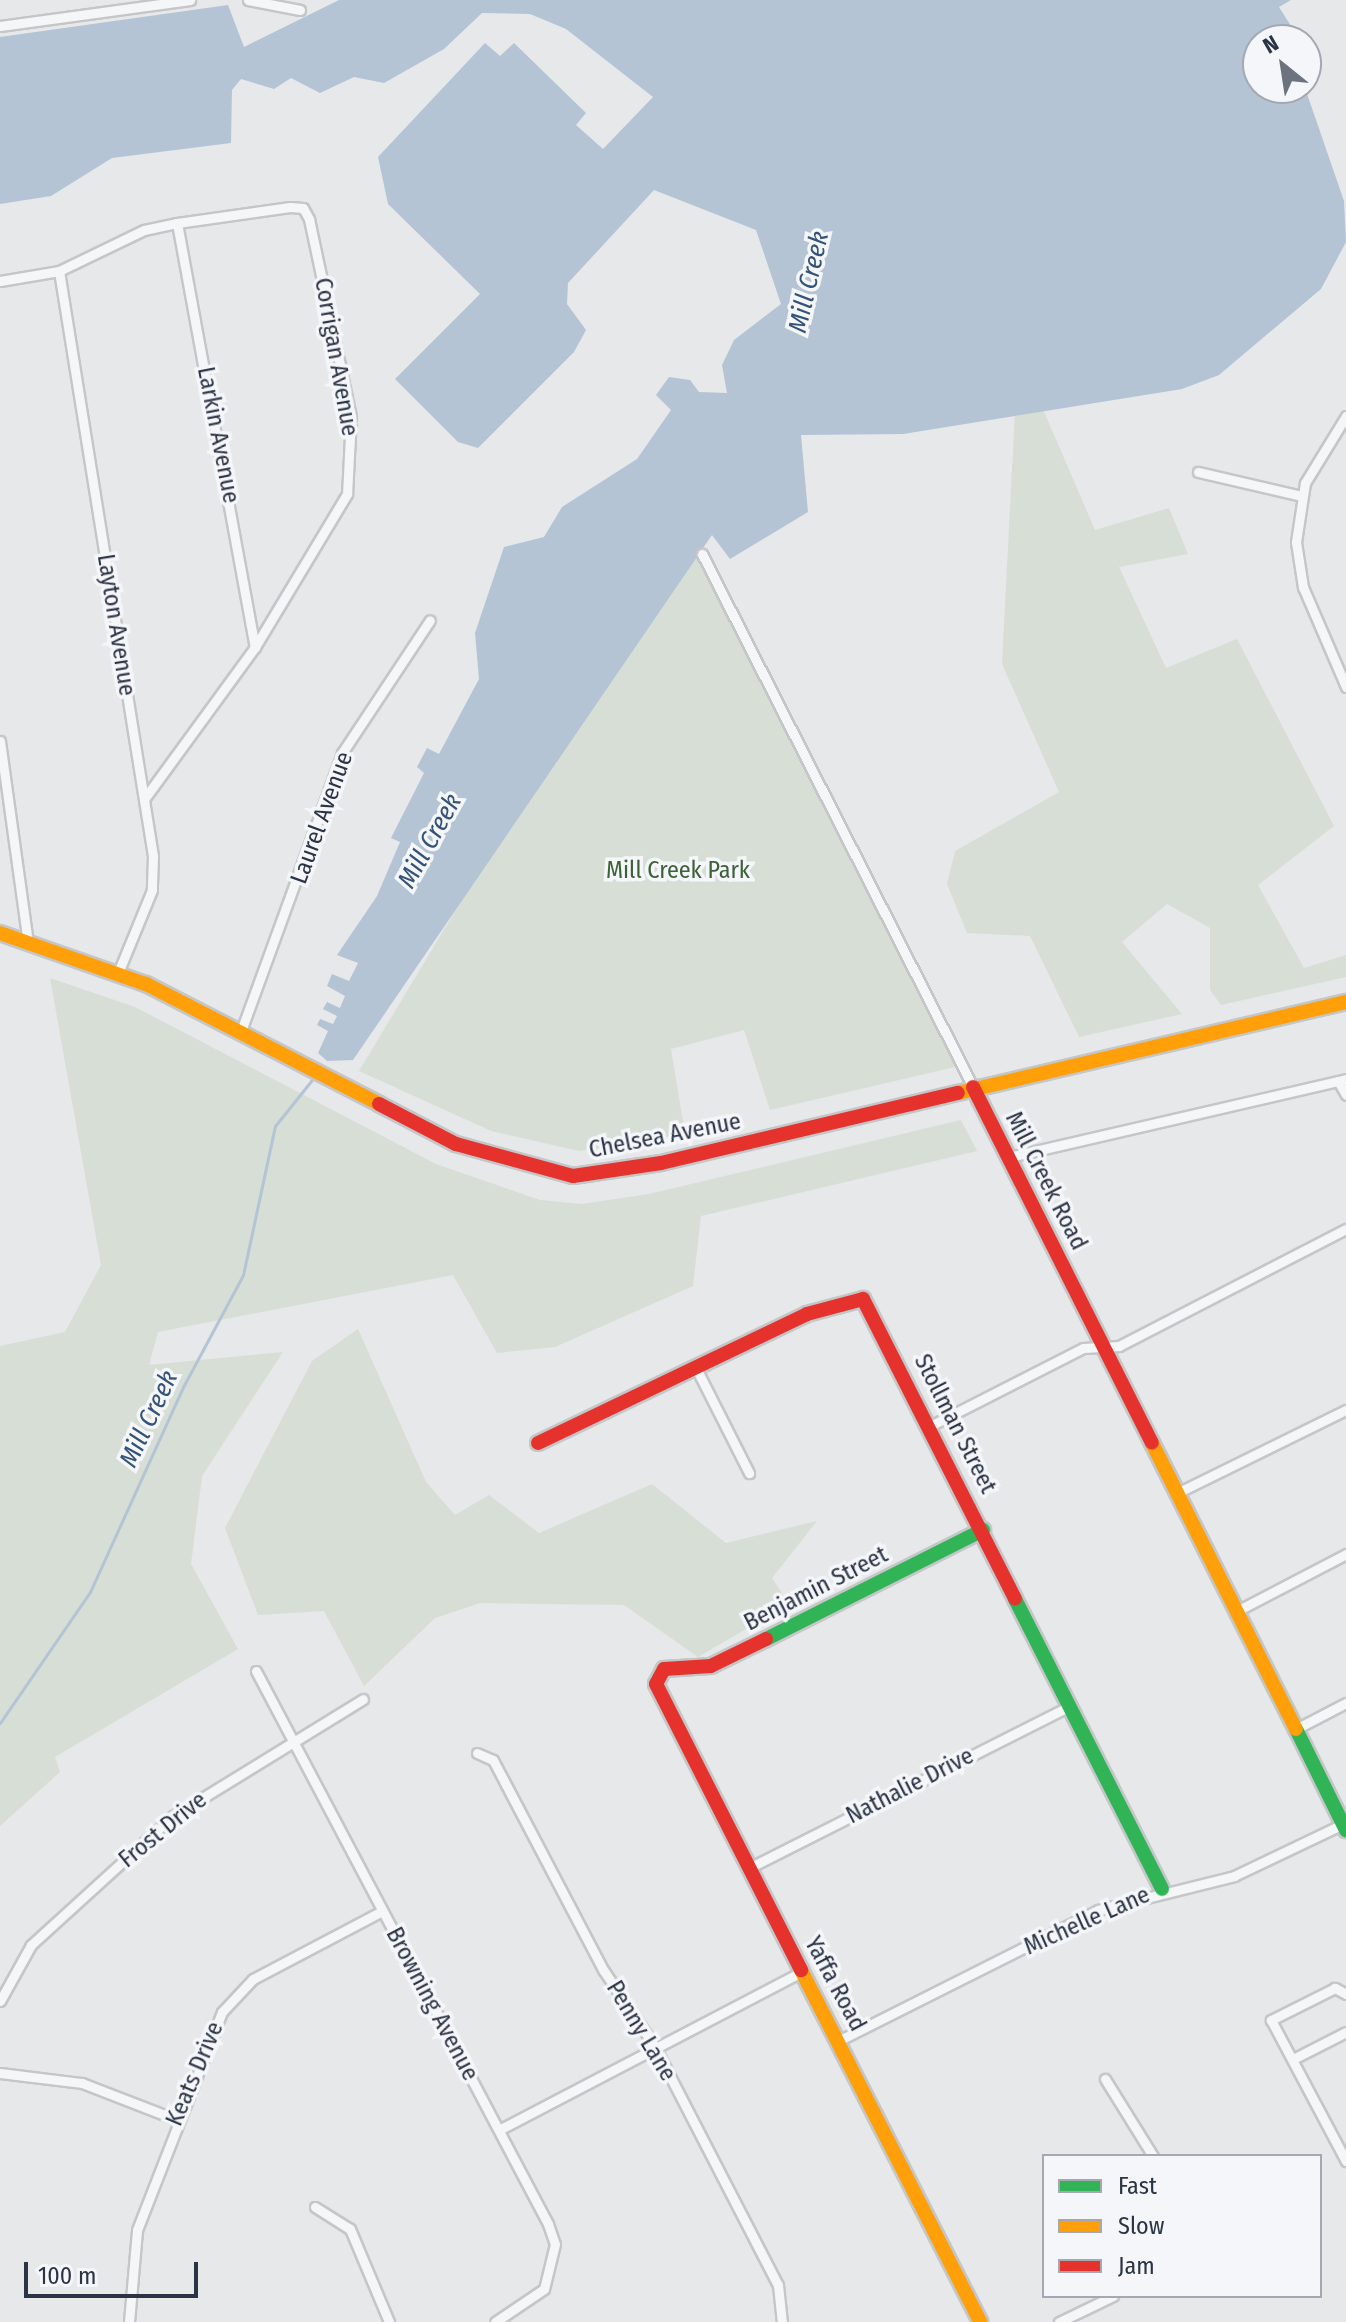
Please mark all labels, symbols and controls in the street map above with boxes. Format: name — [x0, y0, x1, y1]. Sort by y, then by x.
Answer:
north arrow — [1242, 24, 1322, 104]
text: N — [1258, 30, 1283, 60]
water label: Mill Creek — [782, 228, 836, 336]
street label: Corrigan Avenue — [308, 276, 364, 438]
street label: Larkin Avenue — [191, 364, 245, 506]
street label: Layton Avenue — [91, 552, 141, 698]
street label: Laurel Avenue — [285, 748, 359, 888]
water label: Mill Creek — [391, 788, 469, 894]
park label: Mill Creek Park — [606, 857, 750, 885]
street label: Chelsea Avenue — [587, 1107, 743, 1165]
street label: Mill Creek Road — [999, 1107, 1093, 1255]
street label: Stollman Street — [908, 1350, 1002, 1498]
water label: Mill Creek — [113, 1366, 185, 1472]
street label: Benjamin Street — [739, 1540, 893, 1638]
street label: Nathalie Drive — [842, 1742, 978, 1830]
street label: Frost Drive — [113, 1786, 213, 1874]
street label: Michelle Lane — [1020, 1880, 1154, 1962]
street label: Browning Avenue — [379, 1922, 485, 2086]
street label: Yaffa Road — [798, 1932, 872, 2036]
street label: Penny Lane — [600, 1976, 682, 2086]
street label: Keats Drive — [160, 2018, 230, 2130]
legend — [1042, 2154, 1322, 2298]
text: Fast — [1118, 2172, 1157, 2200]
text: Slow — [1118, 2212, 1164, 2240]
scale bar — [28, 2246, 202, 2296]
text: Jam — [1118, 2252, 1155, 2280]
text: 100 m — [38, 2262, 96, 2290]

